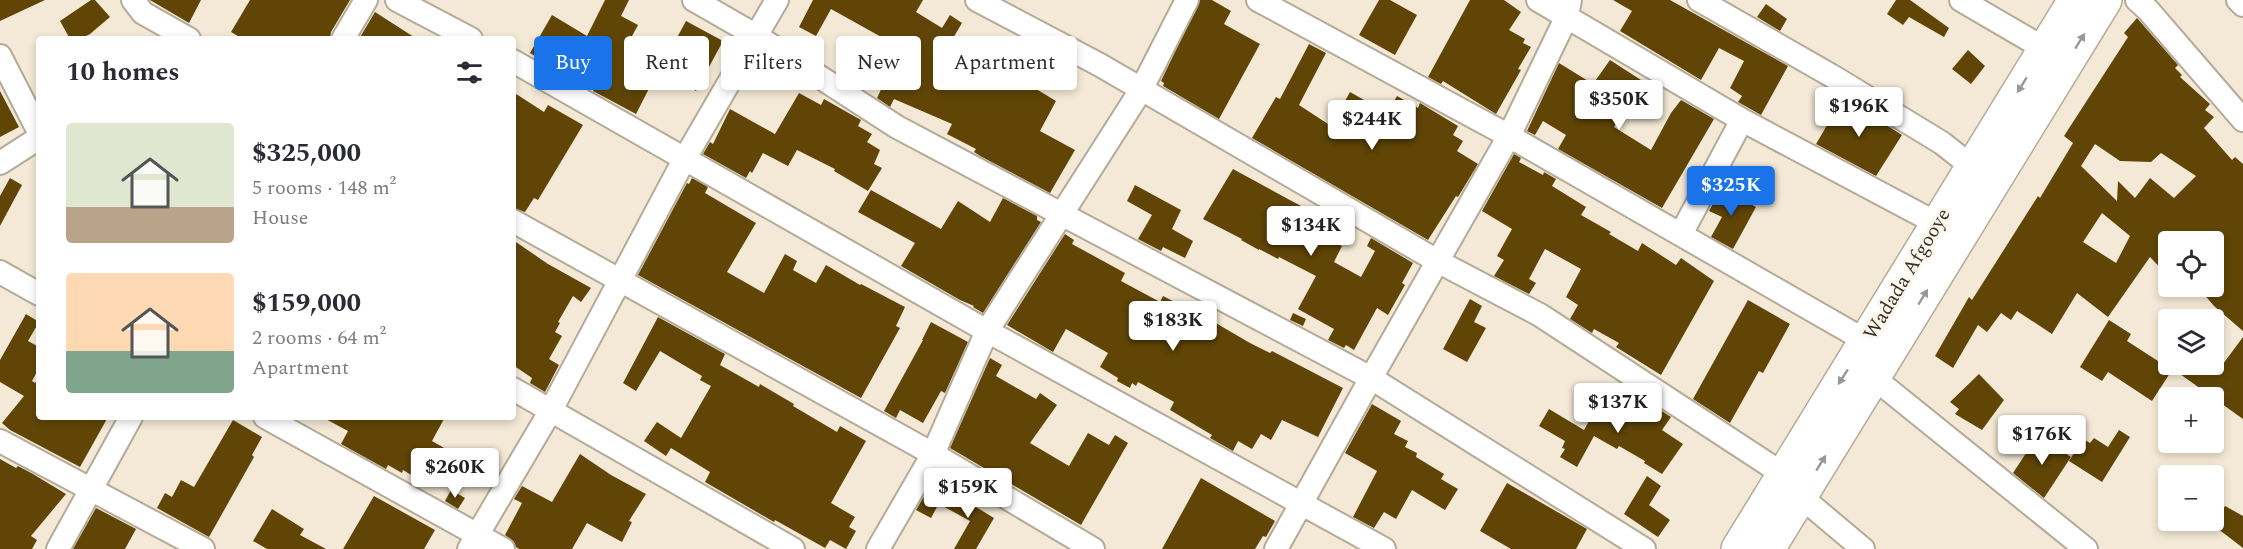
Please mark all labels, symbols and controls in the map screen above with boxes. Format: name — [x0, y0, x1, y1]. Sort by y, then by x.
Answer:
one-way arrow — [2074, 33, 2085, 49]
chip: Buy — [534, 36, 612, 90]
chip: Rent — [624, 36, 709, 90]
chip: Filters — [721, 36, 824, 90]
chip: New — [836, 36, 921, 90]
chip: Apartment — [933, 36, 1077, 90]
text: 10 homes — [66, 52, 180, 92]
icon: filters — [453, 56, 486, 89]
one-way arrow — [2017, 77, 2028, 94]
pin: $350K — [1577, 80, 1661, 131]
text: $350K — [1589, 84, 1649, 114]
pin: $196K — [1817, 87, 1901, 138]
text: $196K — [1829, 91, 1889, 121]
pin: $244K — [1330, 100, 1414, 151]
text: $244K — [1342, 104, 1402, 134]
text: $325,000 — [252, 133, 361, 173]
icon: home — [114, 147, 186, 219]
pin: $325K — [1689, 166, 1773, 217]
text: $325K — [1701, 170, 1761, 200]
text: 5 rooms · 148 m² — [252, 173, 396, 203]
street label: Wadada Afgooye — [1856, 202, 1958, 346]
text: House — [252, 203, 309, 233]
pin: $134K — [1269, 206, 1353, 257]
text: $134K — [1281, 210, 1341, 240]
map controls — [2158, 231, 2224, 531]
button: locate — [2158, 231, 2224, 297]
text: $159,000 — [252, 283, 361, 323]
one-way arrow — [1917, 289, 1928, 305]
icon: home — [114, 297, 186, 369]
pin: $183K — [1131, 301, 1215, 352]
text: $183K — [1143, 305, 1203, 335]
button: layers — [2158, 309, 2224, 375]
text: 2 rooms · 64 m² — [252, 323, 386, 353]
text: Apartment — [252, 353, 349, 383]
one-way arrow — [1838, 369, 1849, 385]
pin: $137K — [1576, 383, 1660, 434]
text: $137K — [1588, 387, 1648, 417]
button: + — [2158, 387, 2224, 453]
pin: $176K — [2000, 415, 2084, 466]
text: $176K — [2012, 419, 2072, 449]
pin: $260K — [413, 448, 497, 499]
text: $260K — [425, 452, 485, 482]
one-way arrow — [1815, 455, 1826, 471]
button: − — [2158, 465, 2224, 531]
pin: $159K — [926, 468, 1010, 519]
text: $159K — [938, 472, 998, 502]

